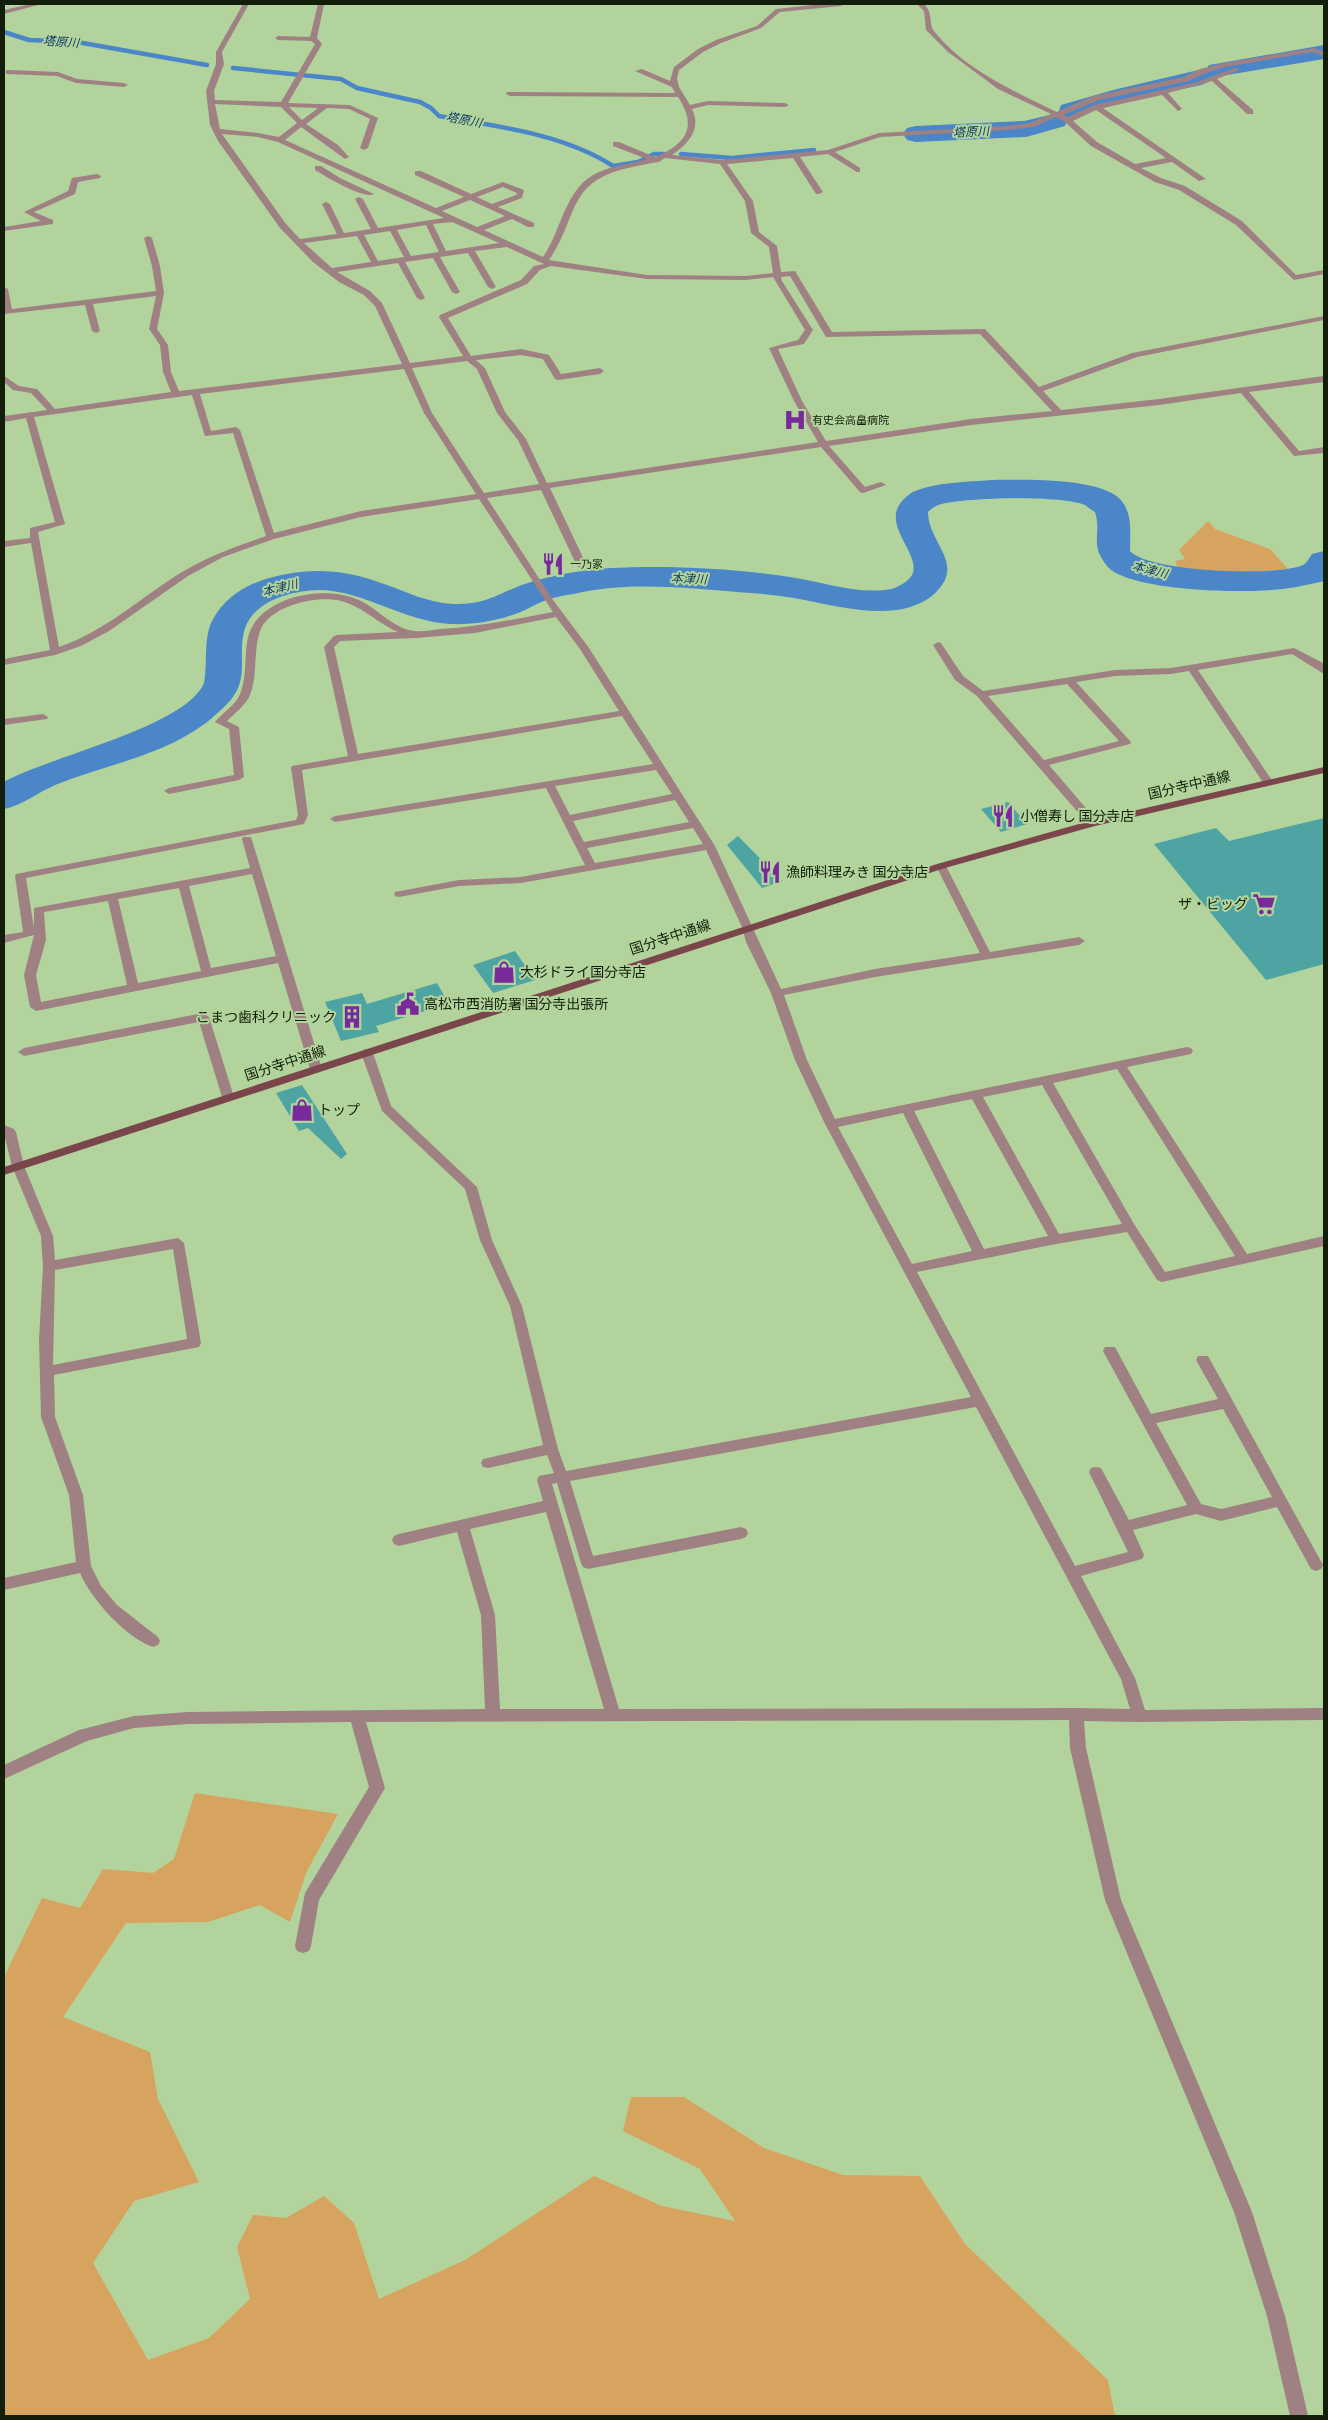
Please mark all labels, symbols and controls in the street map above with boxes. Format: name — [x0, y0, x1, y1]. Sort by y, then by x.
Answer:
water label: 塔原川 — [42, 34, 81, 51]
water label: 塔原川 — [445, 110, 485, 132]
water label: 塔原川 — [953, 124, 991, 141]
hospital icon: 有史会高畠病院 — [782, 407, 808, 433]
place label: 有史会高畠病院 — [812, 414, 889, 427]
restaurant icon: 一乃家 — [540, 551, 566, 577]
place label: 一乃家 — [570, 558, 603, 571]
water label: 本津川 — [1131, 559, 1171, 583]
water label: 本津川 — [671, 571, 709, 588]
water label: 本津川 — [261, 576, 301, 600]
street label: 国分寺中通線 — [1146, 768, 1232, 803]
restaurant icon: 小僧寿し 国分寺店 — [990, 803, 1016, 829]
place label: 小僧寿し 国分寺店 — [1020, 808, 1134, 825]
restaurant icon: 漁師料理みき 国分寺店 — [757, 859, 783, 885]
place label: 漁師料理みき 国分寺店 — [786, 864, 928, 881]
supermarket icon: ザ・ビッグ — [1251, 891, 1277, 917]
place label: ザ・ビッグ — [1178, 896, 1248, 913]
street label: 国分寺中通線 — [628, 916, 713, 959]
shop icon: 大杉ドライ国分寺店 — [491, 959, 517, 985]
place label: 大杉ドライ国分寺店 — [520, 964, 646, 981]
public building icon: 高松市西消防署 国分寺出張所 — [395, 991, 421, 1017]
place label: 高松市西消防署 国分寺出張所 — [424, 996, 608, 1013]
building icon: こまつ歯科クリニック — [339, 1004, 365, 1030]
place label: こまつ歯科クリニック — [196, 1009, 336, 1026]
street label: 国分寺中通線 — [243, 1042, 328, 1085]
shop icon: トップ — [289, 1097, 315, 1123]
place label: トップ — [318, 1102, 360, 1119]

